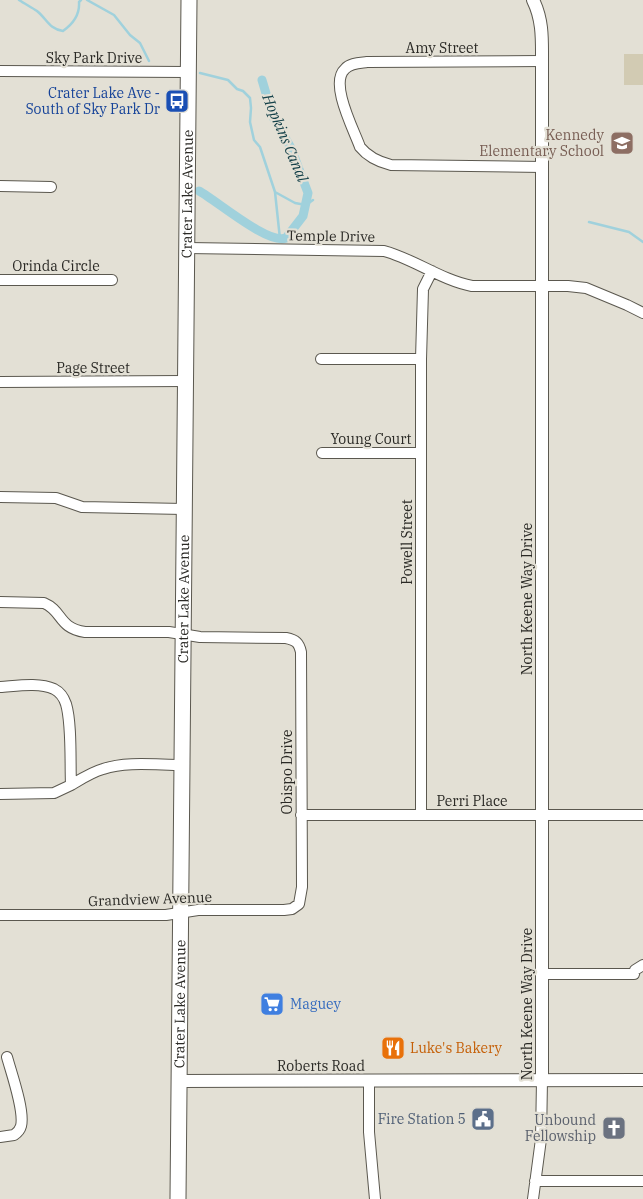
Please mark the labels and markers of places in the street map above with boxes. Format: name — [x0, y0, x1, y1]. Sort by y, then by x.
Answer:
place label: Crater Lake Ave - South of Sky Park Dr — [25, 84, 161, 118]
bus stop icon: Crater Lake Ave - South of Sky Park Dr — [164, 88, 190, 114]
place label: Kennedy Elementary School — [479, 126, 605, 160]
school or university icon: Kennedy Elementary School — [609, 130, 635, 156]
supermarket icon: Maguey — [259, 991, 285, 1017]
place label: Maguey — [290, 995, 341, 1013]
restaurant icon: Luke's Bakery — [380, 1035, 406, 1061]
place label: Luke's Bakery — [410, 1039, 503, 1057]
public building icon: Fire Station 5 — [470, 1106, 496, 1132]
place label: Fire Station 5 — [378, 1110, 466, 1128]
place label: Unbound Fellowship — [525, 1111, 596, 1145]
church icon: Unbound Fellowship — [601, 1115, 627, 1141]

